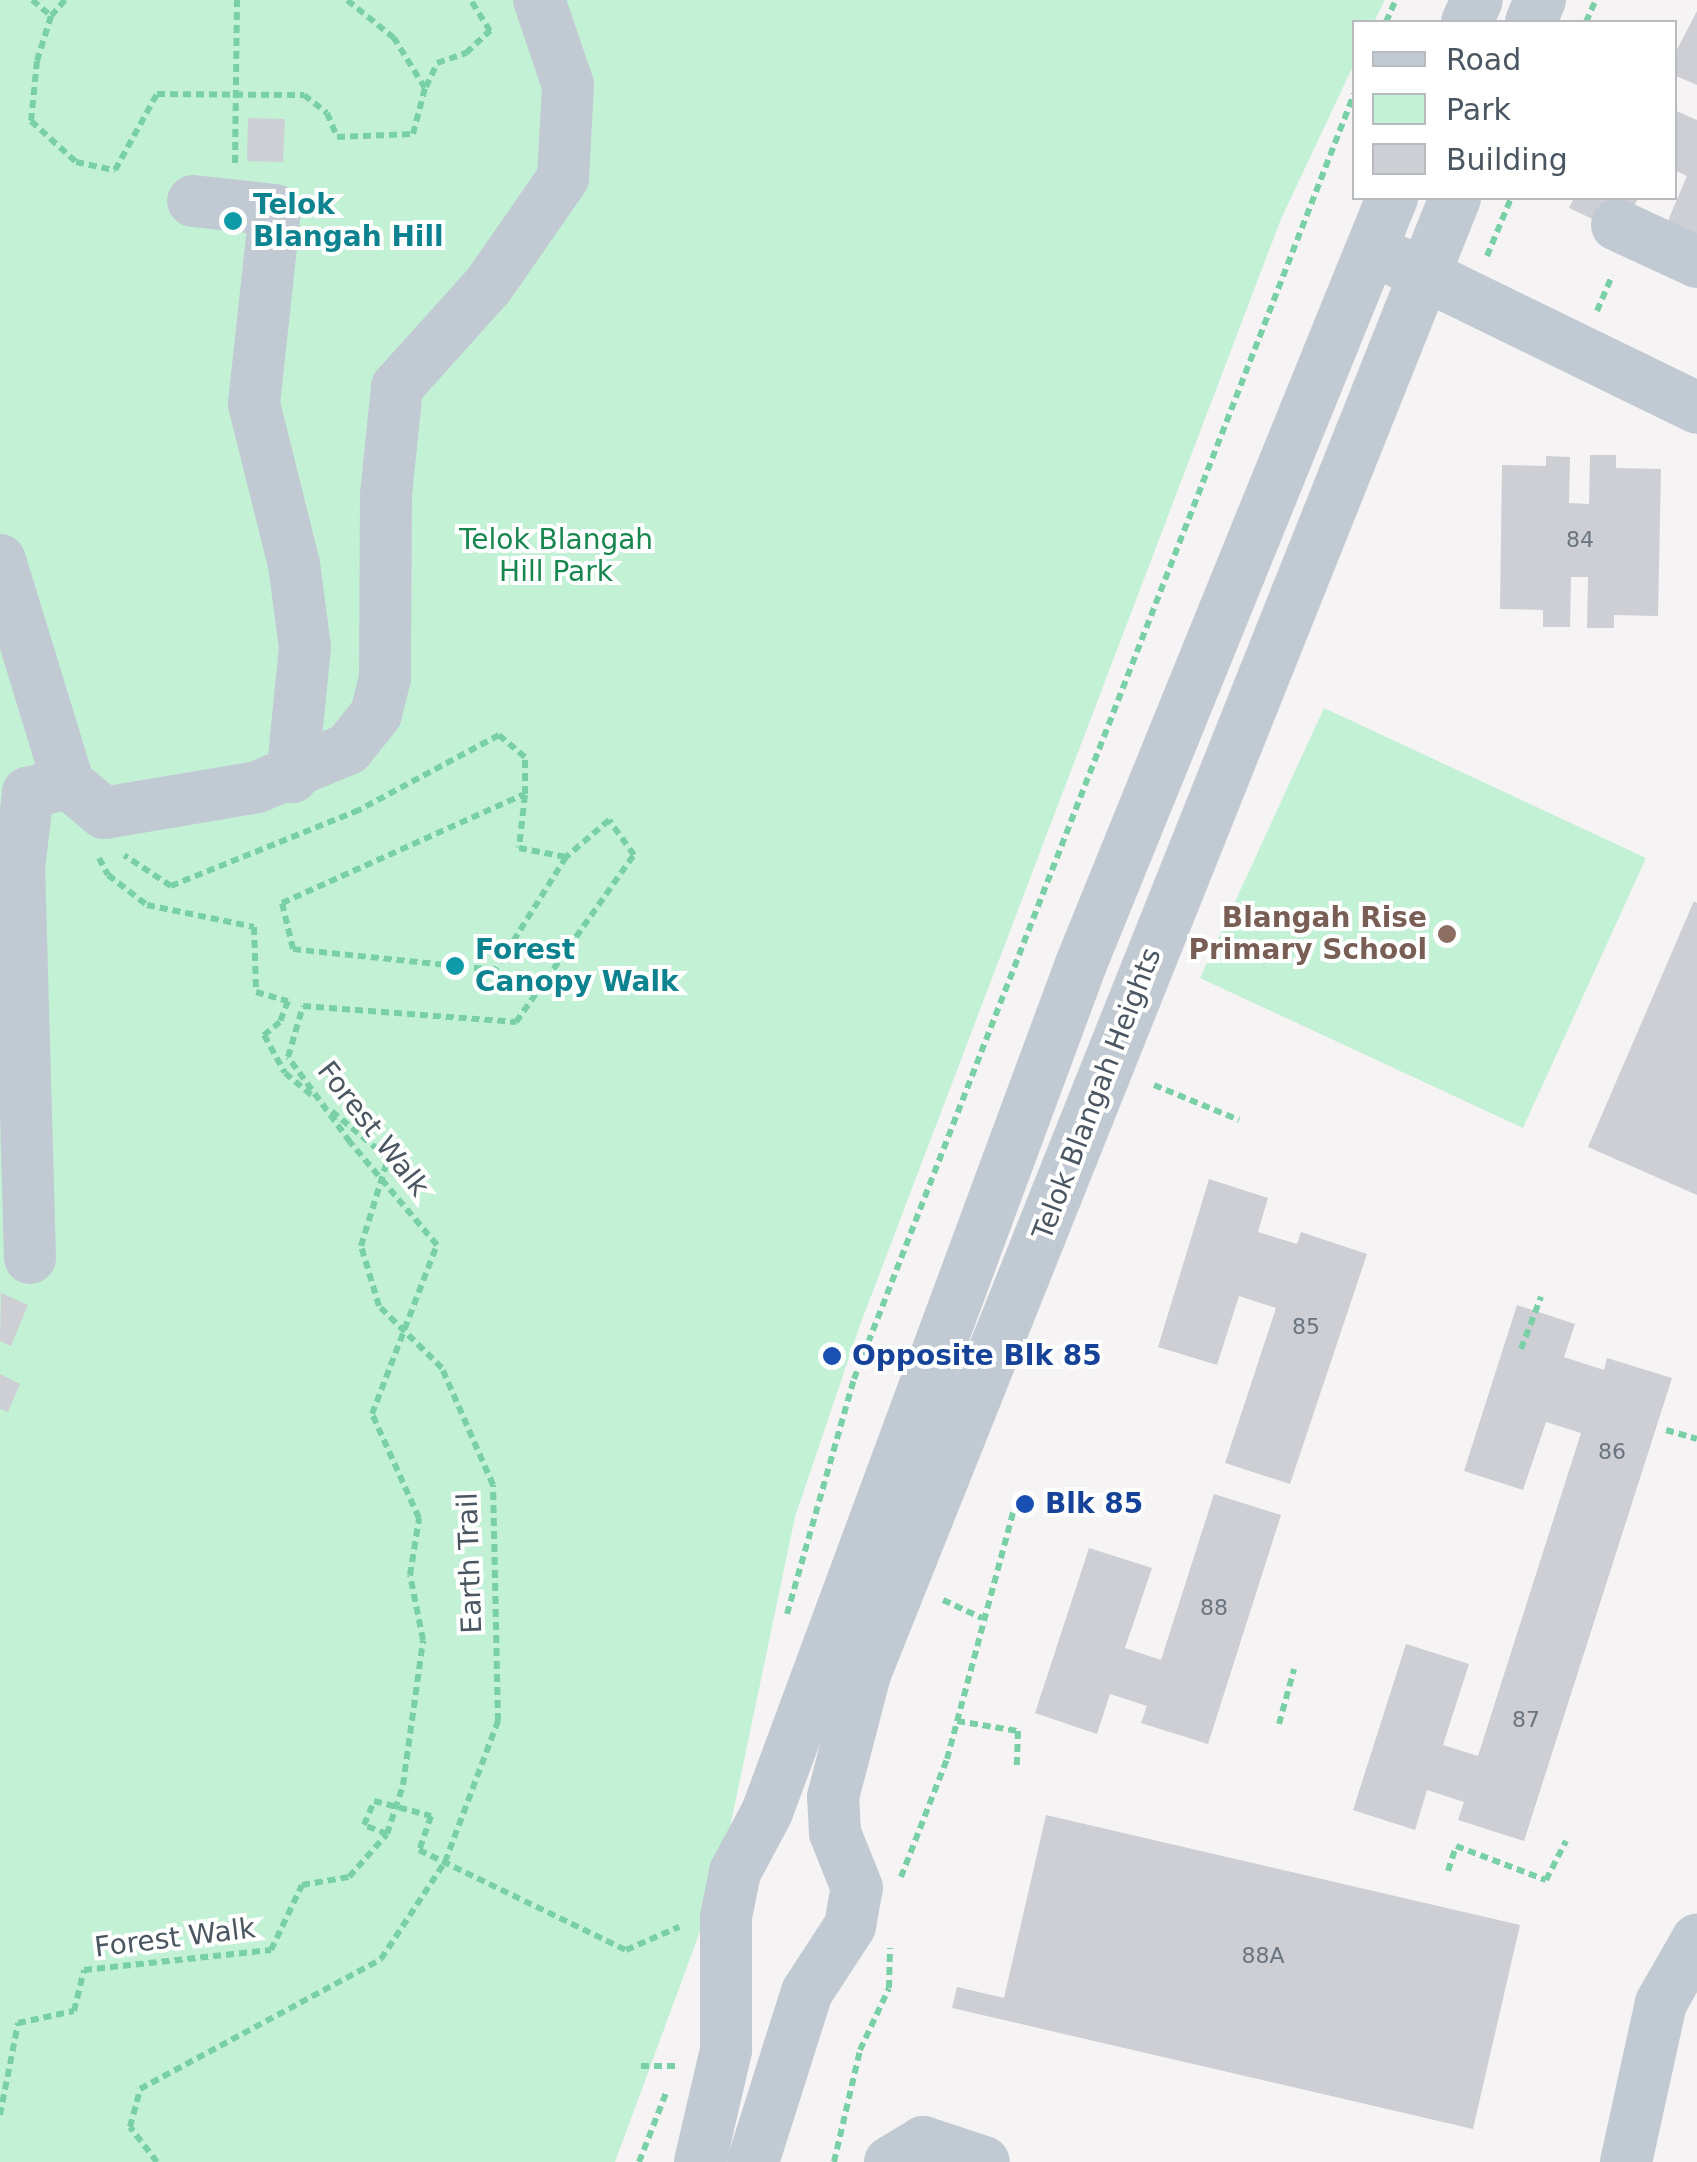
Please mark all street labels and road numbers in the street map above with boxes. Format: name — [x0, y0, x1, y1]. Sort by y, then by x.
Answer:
street label: Telok Blangah Heights — [1026, 943, 1168, 1245]
street label: Forest Walk — [310, 1055, 436, 1203]
street label: Earth Trail — [451, 1492, 489, 1634]
street label: Forest Walk — [93, 1911, 257, 1965]

